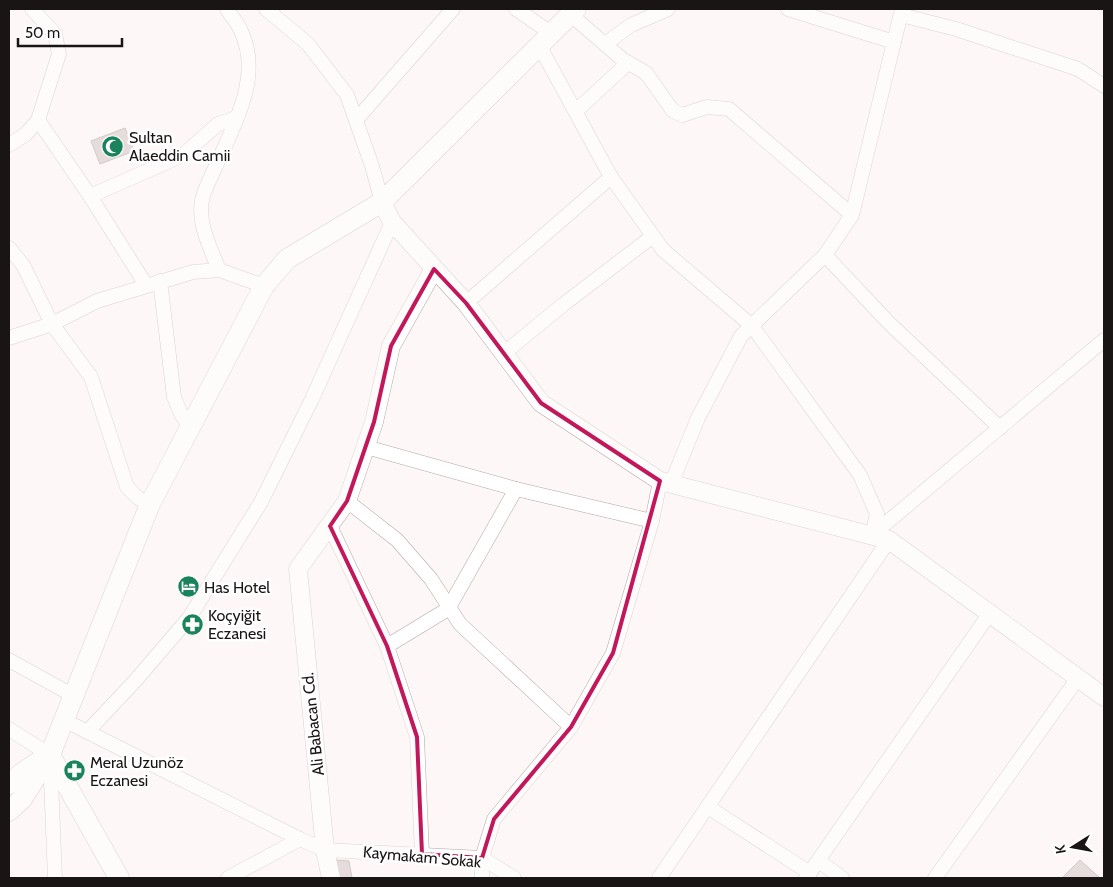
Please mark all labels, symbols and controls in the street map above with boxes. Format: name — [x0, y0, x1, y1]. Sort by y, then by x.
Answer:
scale bar — [18, 15, 121, 47]
text: 50 m — [25, 24, 60, 42]
place label: Sultan Alaeddin Camii — [129, 128, 230, 165]
mosque icon: Sultan Alaeddin Camii — [101, 134, 125, 158]
hotel icon: Has Hotel — [176, 575, 200, 599]
place label: Has Hotel — [204, 578, 270, 597]
place label: Koçyiğit Eczanesi — [208, 606, 266, 643]
pharmacy icon: Koçyiğit Eczanesi — [180, 612, 204, 636]
street label: Ali Babacan Cd. — [298, 671, 328, 777]
place label: Meral Uzunöz Eczanesi — [90, 753, 184, 790]
pharmacy icon: Meral Uzunöz Eczanesi — [62, 759, 86, 783]
north arrow — [1048, 822, 1098, 872]
street label: Kaymakam Sokak — [362, 842, 483, 872]
text: K — [1051, 843, 1070, 856]

